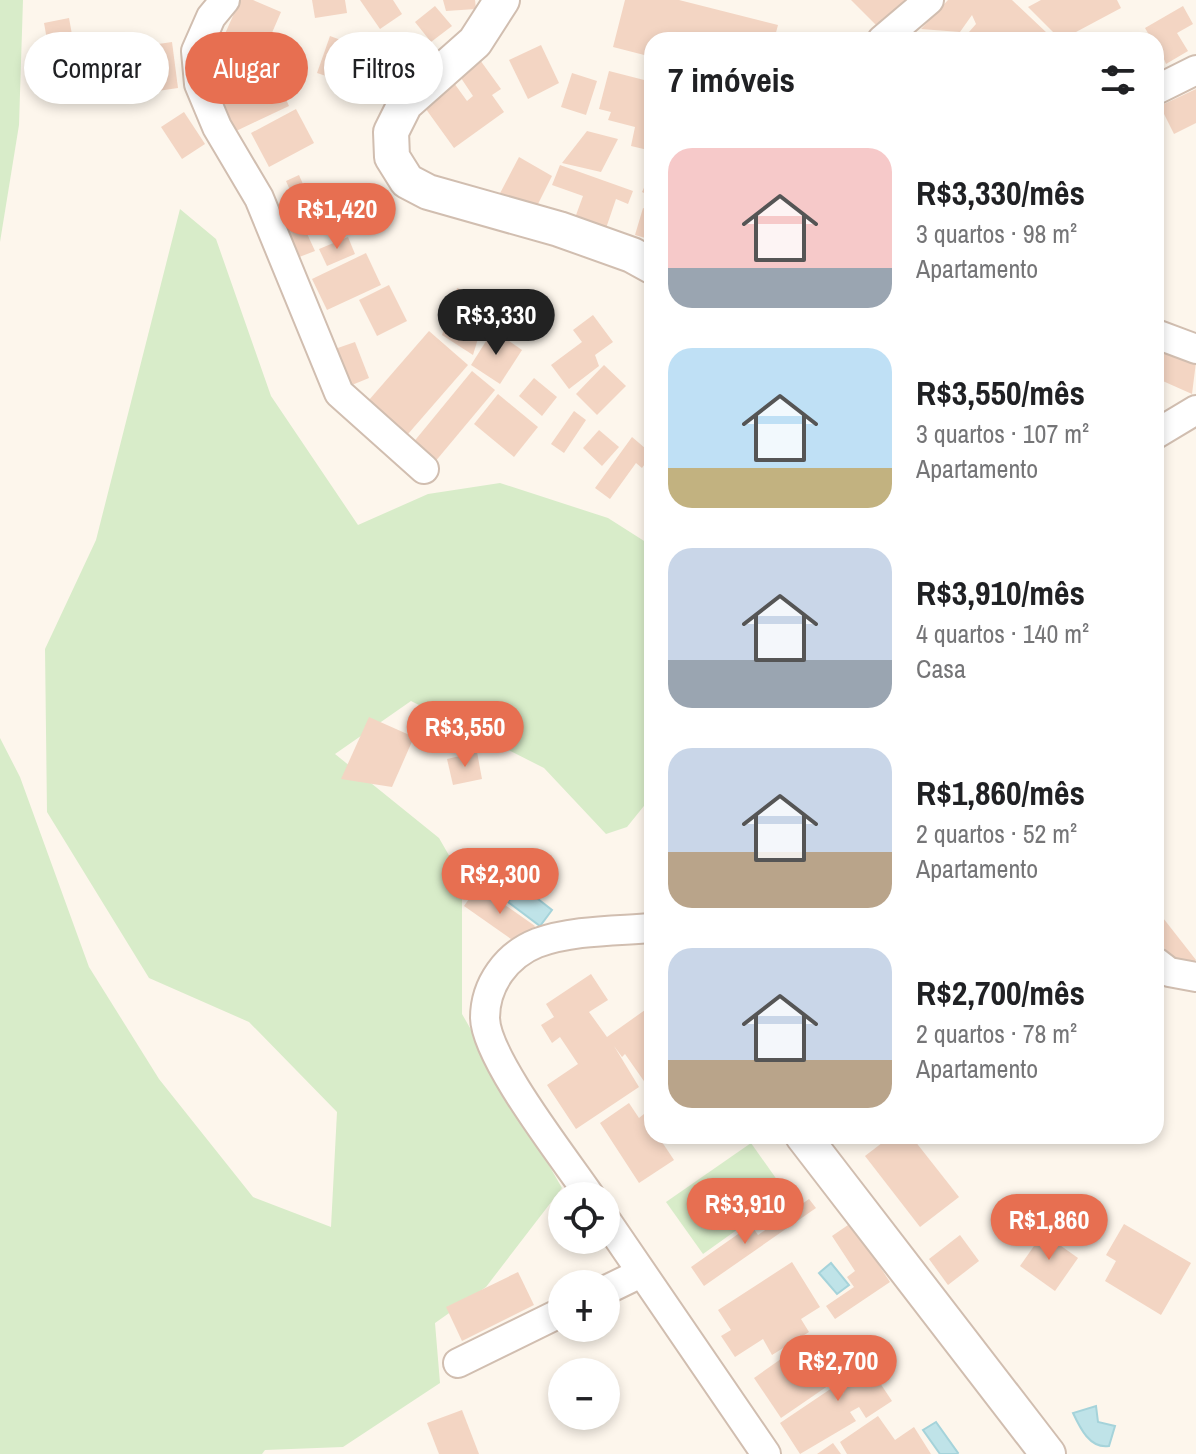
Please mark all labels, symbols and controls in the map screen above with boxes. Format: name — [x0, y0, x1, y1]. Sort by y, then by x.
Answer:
chip: Comprar — [24, 32, 169, 104]
chip: Alugar — [185, 32, 308, 104]
chip: Filtros — [324, 32, 443, 104]
text: 7 imóveis — [668, 57, 795, 103]
icon: filters — [1096, 58, 1140, 102]
text: R$3,330/mês — [916, 170, 1085, 216]
icon: home — [732, 180, 828, 276]
pin: R$1,420 — [263, 183, 411, 251]
text: R$1,420 — [297, 191, 377, 226]
text: 3 quartos · 98 m² — [916, 216, 1077, 251]
text: Apartamento — [916, 251, 1038, 286]
pin: R$3,330 — [422, 289, 570, 357]
text: R$3,330 — [456, 297, 536, 332]
text: R$3,550/mês — [916, 370, 1085, 416]
icon: home — [732, 380, 828, 476]
text: 3 quartos · 107 m² — [916, 416, 1089, 451]
text: Apartamento — [916, 451, 1038, 486]
text: R$3,910/mês — [916, 570, 1085, 616]
icon: home — [732, 580, 828, 676]
text: 4 quartos · 140 m² — [916, 616, 1089, 651]
text: Casa — [916, 651, 966, 686]
pin: R$3,550 — [391, 701, 539, 769]
text: R$3,550 — [425, 709, 505, 744]
text: R$1,860/mês — [916, 770, 1085, 816]
icon: home — [732, 780, 828, 876]
text: 2 quartos · 52 m² — [916, 816, 1077, 851]
pin: R$2,300 — [426, 848, 574, 916]
text: Apartamento — [916, 851, 1038, 886]
text: R$2,300 — [460, 856, 540, 891]
text: R$2,700/mês — [916, 970, 1085, 1016]
icon: home — [732, 980, 828, 1076]
text: 2 quartos · 78 m² — [916, 1016, 1077, 1051]
text: Apartamento — [916, 1051, 1038, 1086]
pin: R$3,910 — [671, 1178, 819, 1246]
map controls — [548, 1182, 620, 1430]
button: locate — [548, 1182, 620, 1254]
text: R$3,910 — [705, 1186, 785, 1221]
pin: R$1,860 — [975, 1194, 1123, 1262]
text: R$1,860 — [1009, 1202, 1089, 1237]
button: + — [548, 1270, 620, 1342]
pin: R$2,700 — [764, 1335, 912, 1403]
text: R$2,700 — [798, 1343, 878, 1378]
button: − — [548, 1358, 620, 1430]

